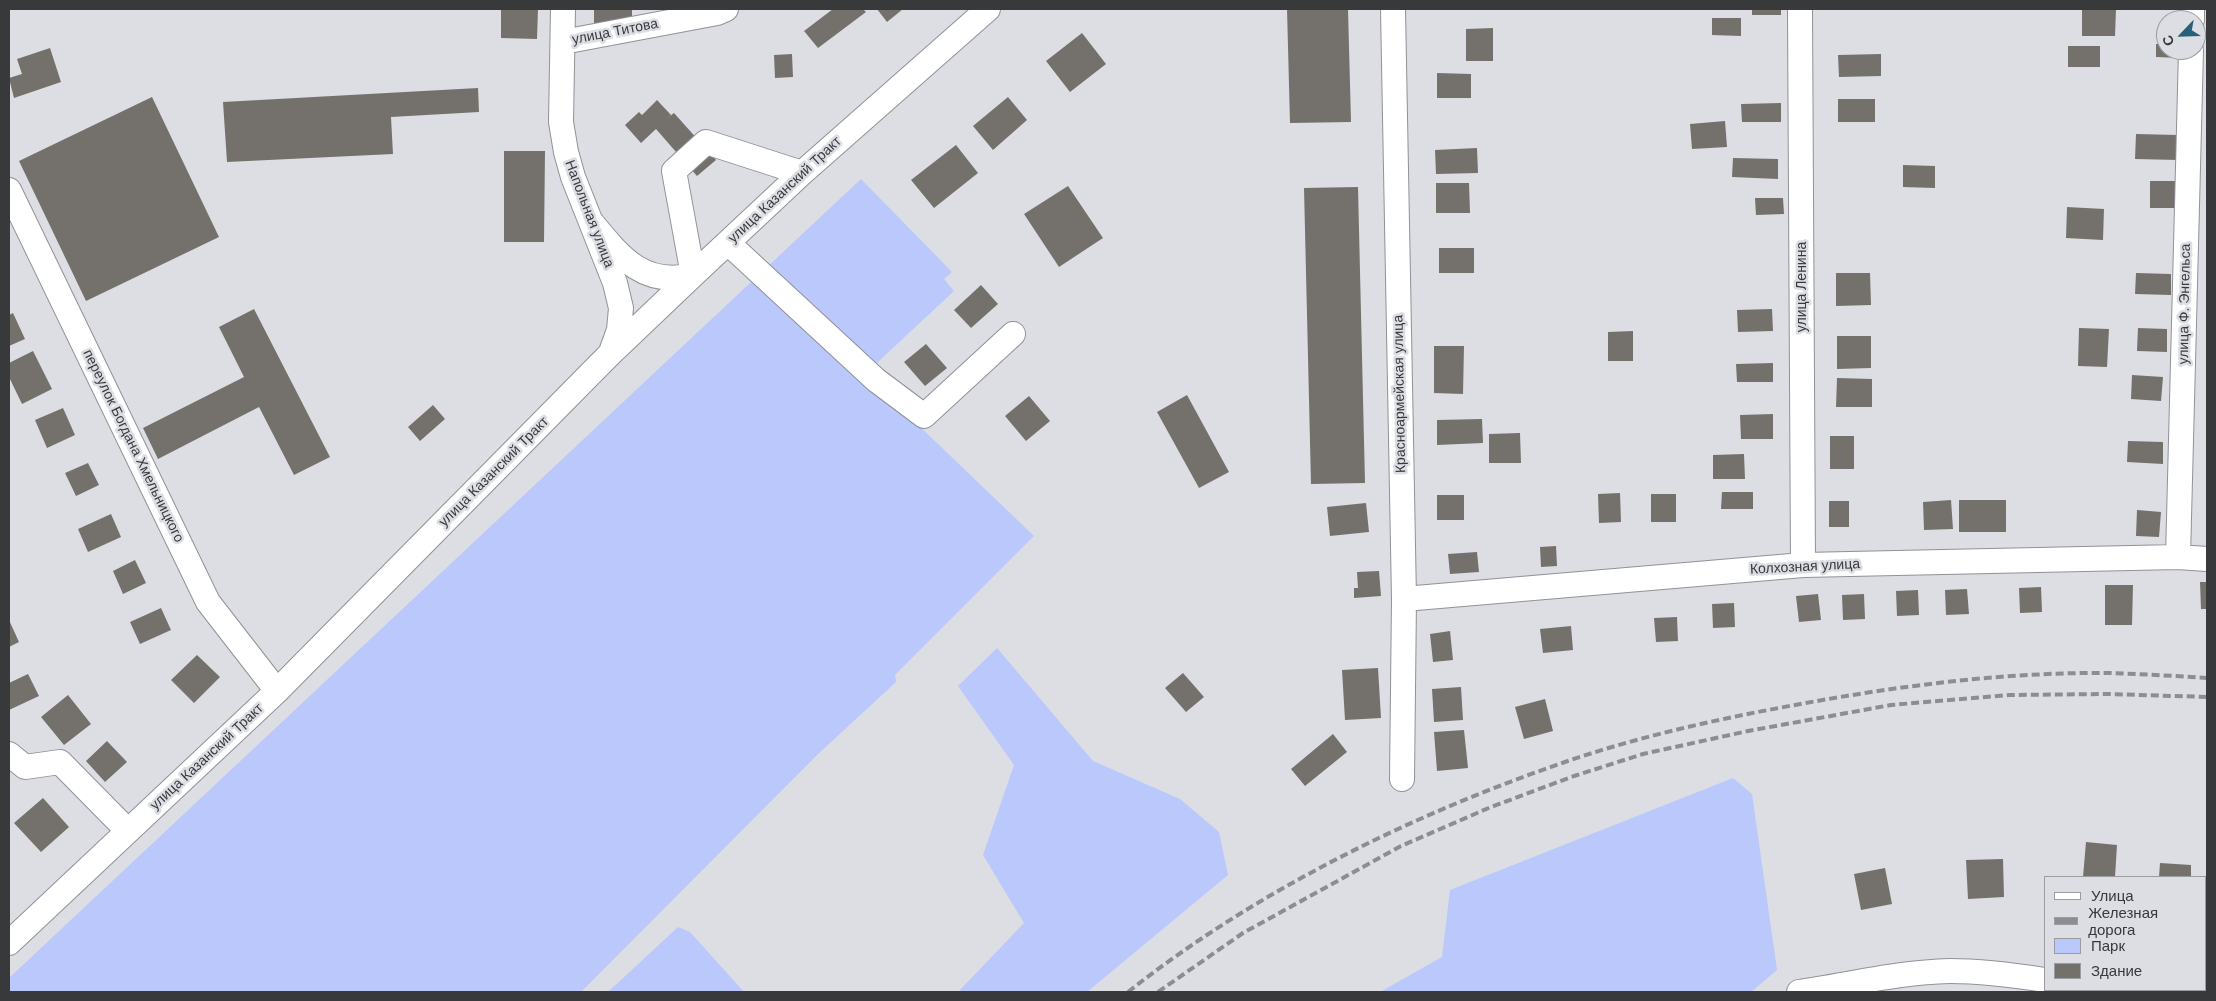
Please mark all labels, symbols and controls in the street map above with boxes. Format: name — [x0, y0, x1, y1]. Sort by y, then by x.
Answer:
north arrow — [2156, 10, 2206, 60]
street label: улица Титова — [571, 15, 659, 49]
text: С — [2159, 33, 2178, 49]
street label: улица Казанский Тракт — [725, 133, 845, 247]
street label: Напольная улица — [561, 158, 617, 270]
street label: улица Ленина — [1794, 242, 1810, 332]
street label: улица Ф. Энгельса — [2176, 243, 2194, 365]
street label: Красноармейская улица — [1390, 315, 1410, 473]
street label: переулок Богдана Хмельницкого — [79, 347, 187, 545]
street label: улица Казанский Тракт — [435, 413, 553, 531]
street label: Колхозная улица — [1750, 556, 1860, 578]
street label: улица Казанский Тракт — [147, 700, 267, 814]
legend — [2044, 876, 2206, 991]
text: Улица — [2091, 887, 2134, 904]
text: Железная дорога — [2088, 904, 2158, 938]
text: Парк — [2091, 937, 2125, 954]
text: Здание — [2091, 962, 2142, 979]

